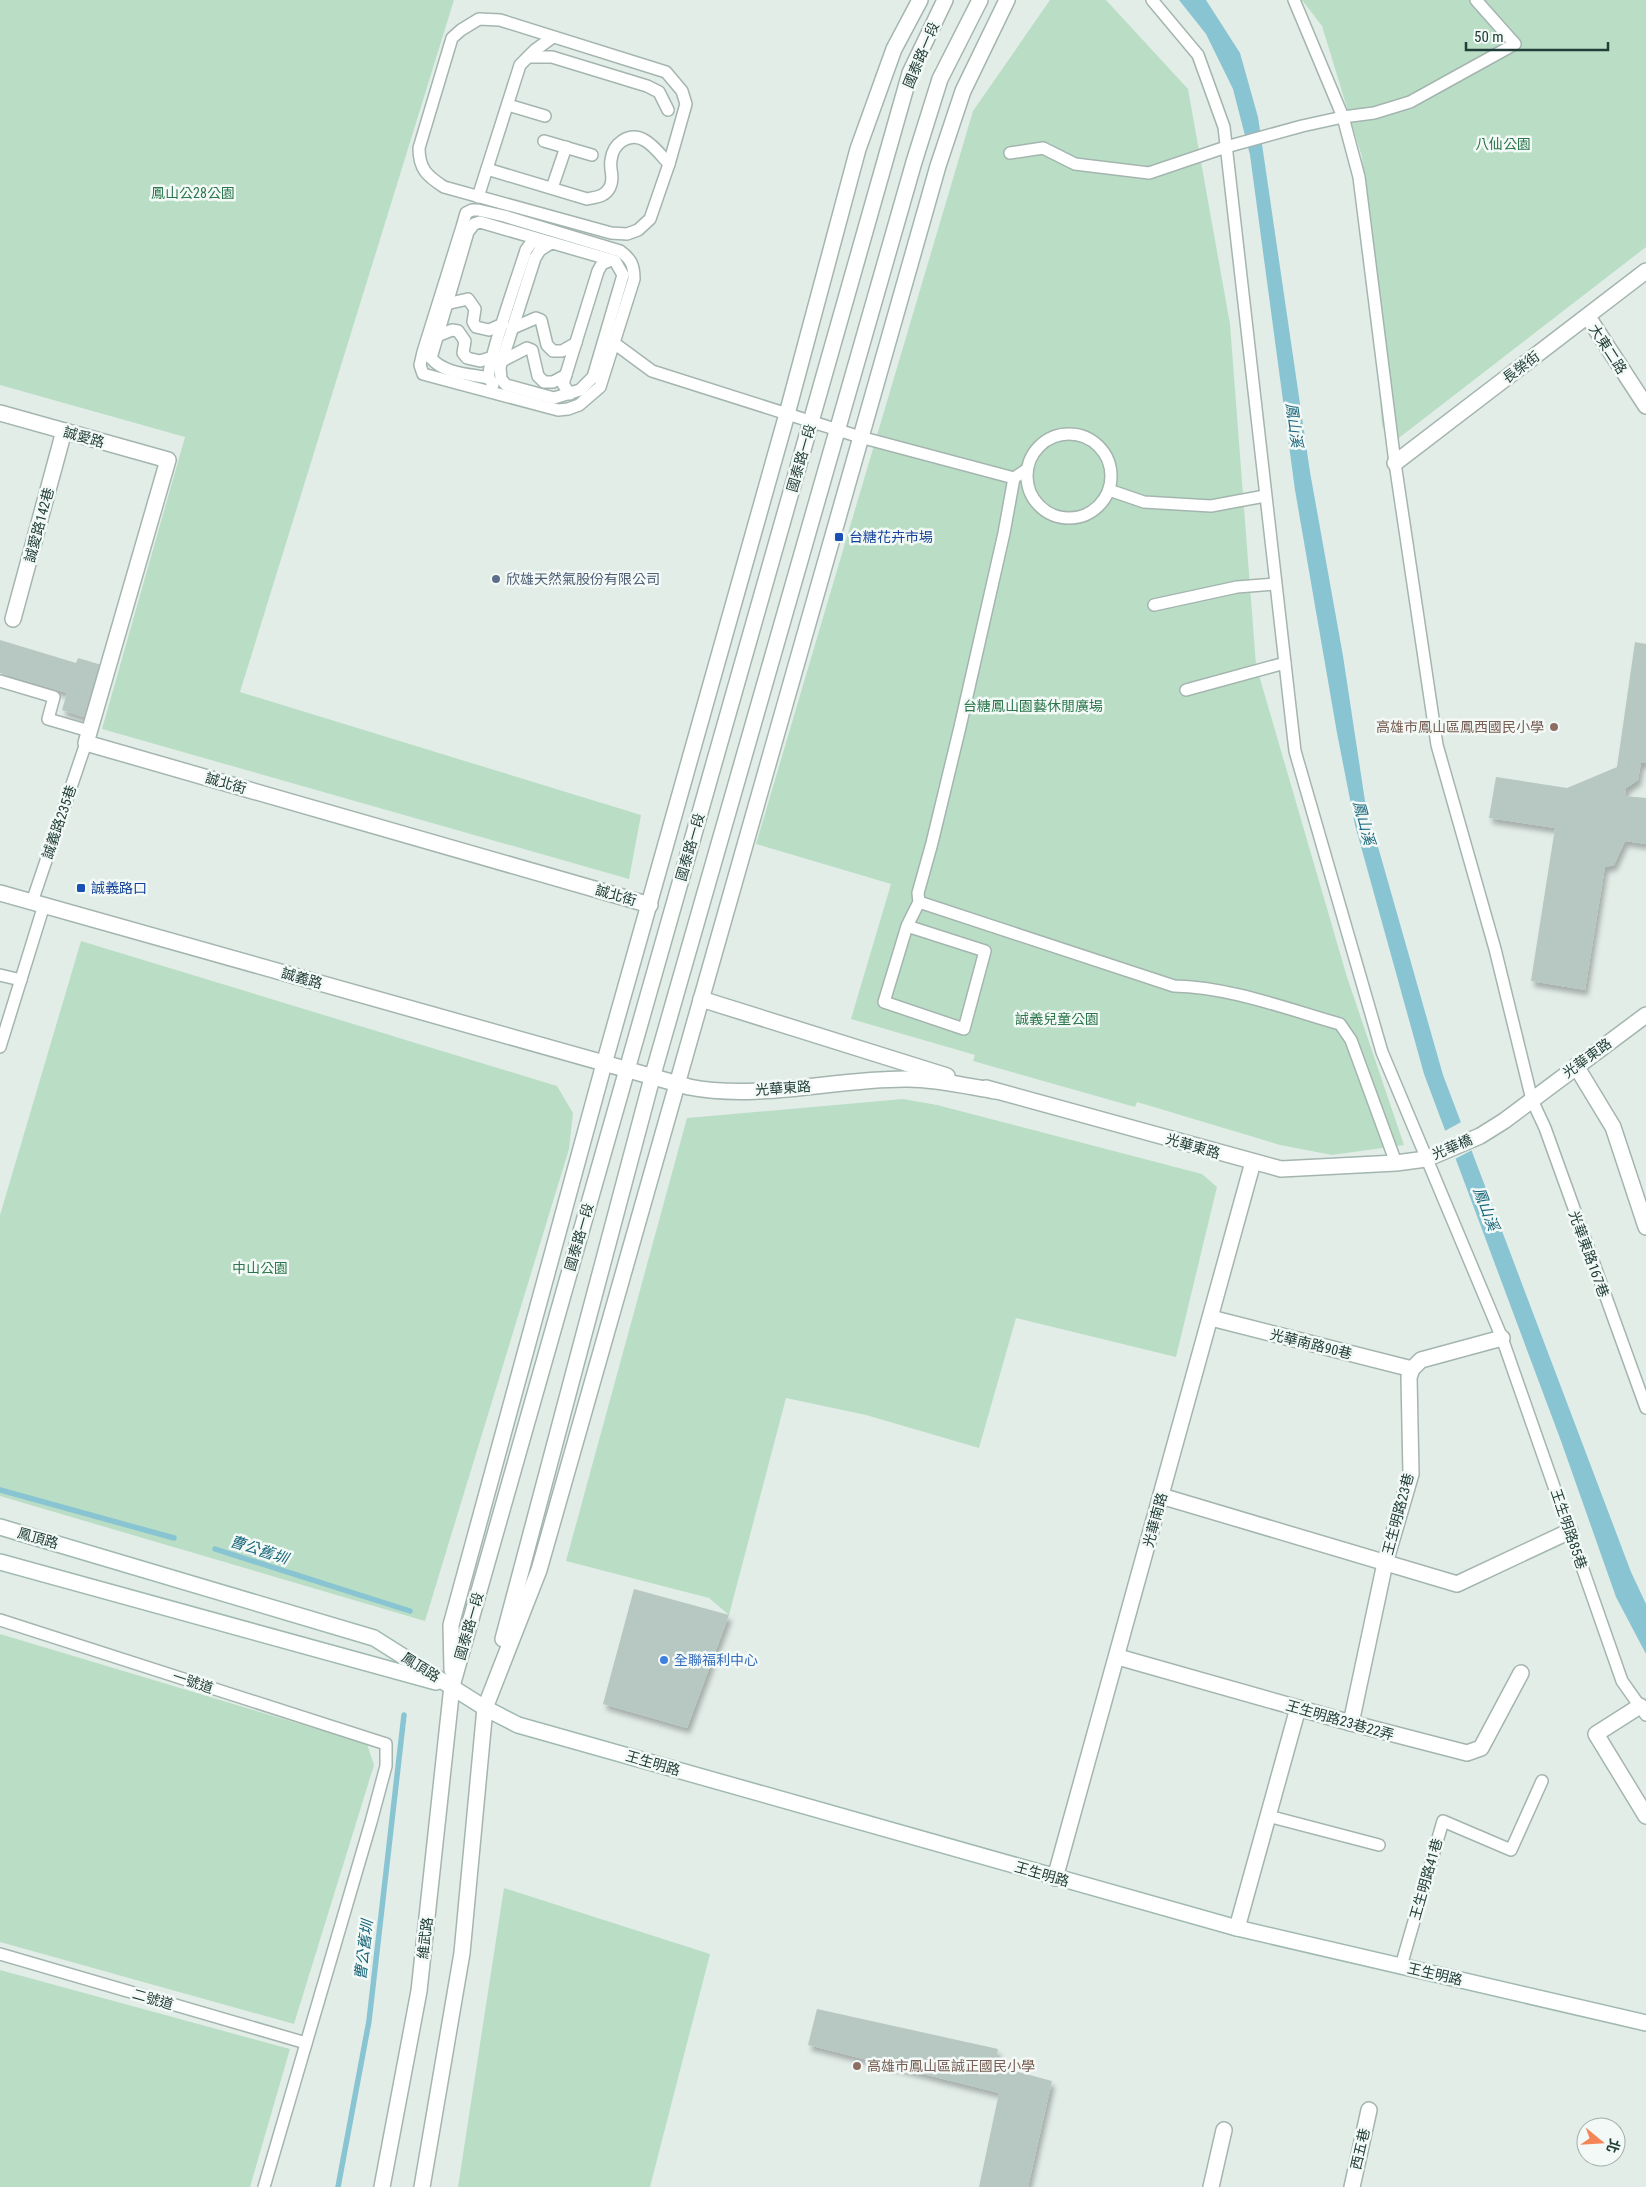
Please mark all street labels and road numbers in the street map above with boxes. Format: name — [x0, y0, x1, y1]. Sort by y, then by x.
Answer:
street label: 國泰路一段 — [900, 20, 942, 90]
street label: 大東二路 — [1586, 321, 1630, 377]
street label: 長榮街 — [1499, 348, 1543, 386]
street label: 國泰路一段 — [784, 422, 818, 494]
street label: 誠愛路 — [62, 424, 106, 450]
street label: 誠愛路142巷 — [21, 486, 57, 564]
street label: 誠北街 — [204, 770, 248, 796]
street label: 誠義路235巷 — [39, 783, 79, 861]
street label: 國泰路一段 — [673, 811, 707, 883]
street label: 誠北街 — [594, 882, 638, 908]
street label: 誠義路 — [280, 965, 324, 991]
street label: 光華東路 — [1560, 1035, 1614, 1081]
street label: 光華東路 — [755, 1078, 811, 1098]
street label: 光華東路 — [1164, 1131, 1222, 1161]
street label: 光華橋 — [1430, 1131, 1474, 1163]
street label: 國泰路一段 — [562, 1201, 596, 1273]
street label: 光華東路167巷 — [1566, 1209, 1612, 1299]
street label: 光華南路90巷 — [1268, 1326, 1354, 1362]
street label: 王生明路23巷 — [1379, 1471, 1417, 1557]
street label: 王生明路85巷 — [1548, 1487, 1590, 1571]
street label: 光華南路 — [1140, 1491, 1170, 1549]
street label: 鳳頂路 — [16, 1525, 60, 1551]
street label: 國泰路一段 — [452, 1590, 486, 1662]
street label: 鳳頂路 — [399, 1649, 443, 1685]
street label: 一號道 — [171, 1668, 215, 1696]
street label: 王生明路23巷22弄 — [1284, 1697, 1396, 1743]
street label: 王生明路 — [624, 1748, 682, 1778]
street label: 王生明路41巷 — [1407, 1837, 1445, 1921]
street label: 王生明路 — [1013, 1859, 1071, 1889]
street label: 維武路 — [415, 1916, 435, 1960]
street label: 王生明路 — [1406, 1960, 1464, 1988]
street label: 二號道 — [131, 1986, 175, 2012]
street label: 西五巷 — [1347, 2127, 1373, 2171]

